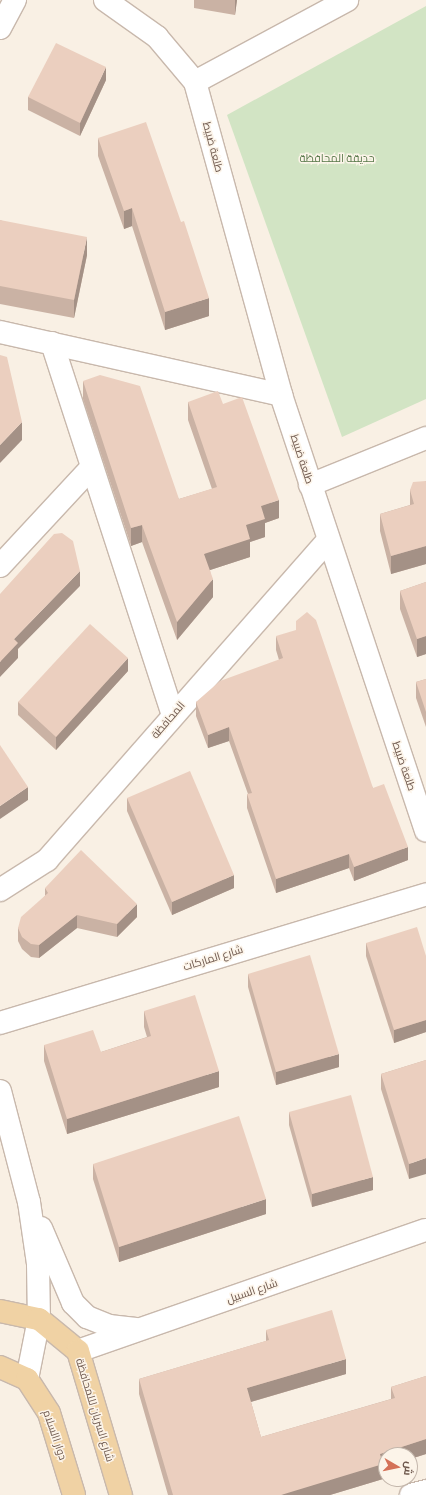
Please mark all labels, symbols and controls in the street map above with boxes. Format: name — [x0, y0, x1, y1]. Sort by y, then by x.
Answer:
street label: طلعة ضبيط — [200, 120, 226, 174]
park label: حديقة المحافظة — [299, 151, 375, 165]
street label: طلعة ضبيط — [288, 432, 316, 486]
street label: المحافظة — [148, 699, 188, 741]
street label: طلعة ضبيط — [389, 740, 419, 792]
street label: شارع الماركات — [181, 943, 245, 973]
street label: شارع السبيل — [225, 1276, 279, 1306]
street label: شارع السريان لللمحافظة — [73, 1357, 117, 1463]
street label: دوار االسلام — [40, 1408, 70, 1462]
north arrow — [378, 1447, 418, 1487]
text: ش — [401, 1461, 417, 1477]

